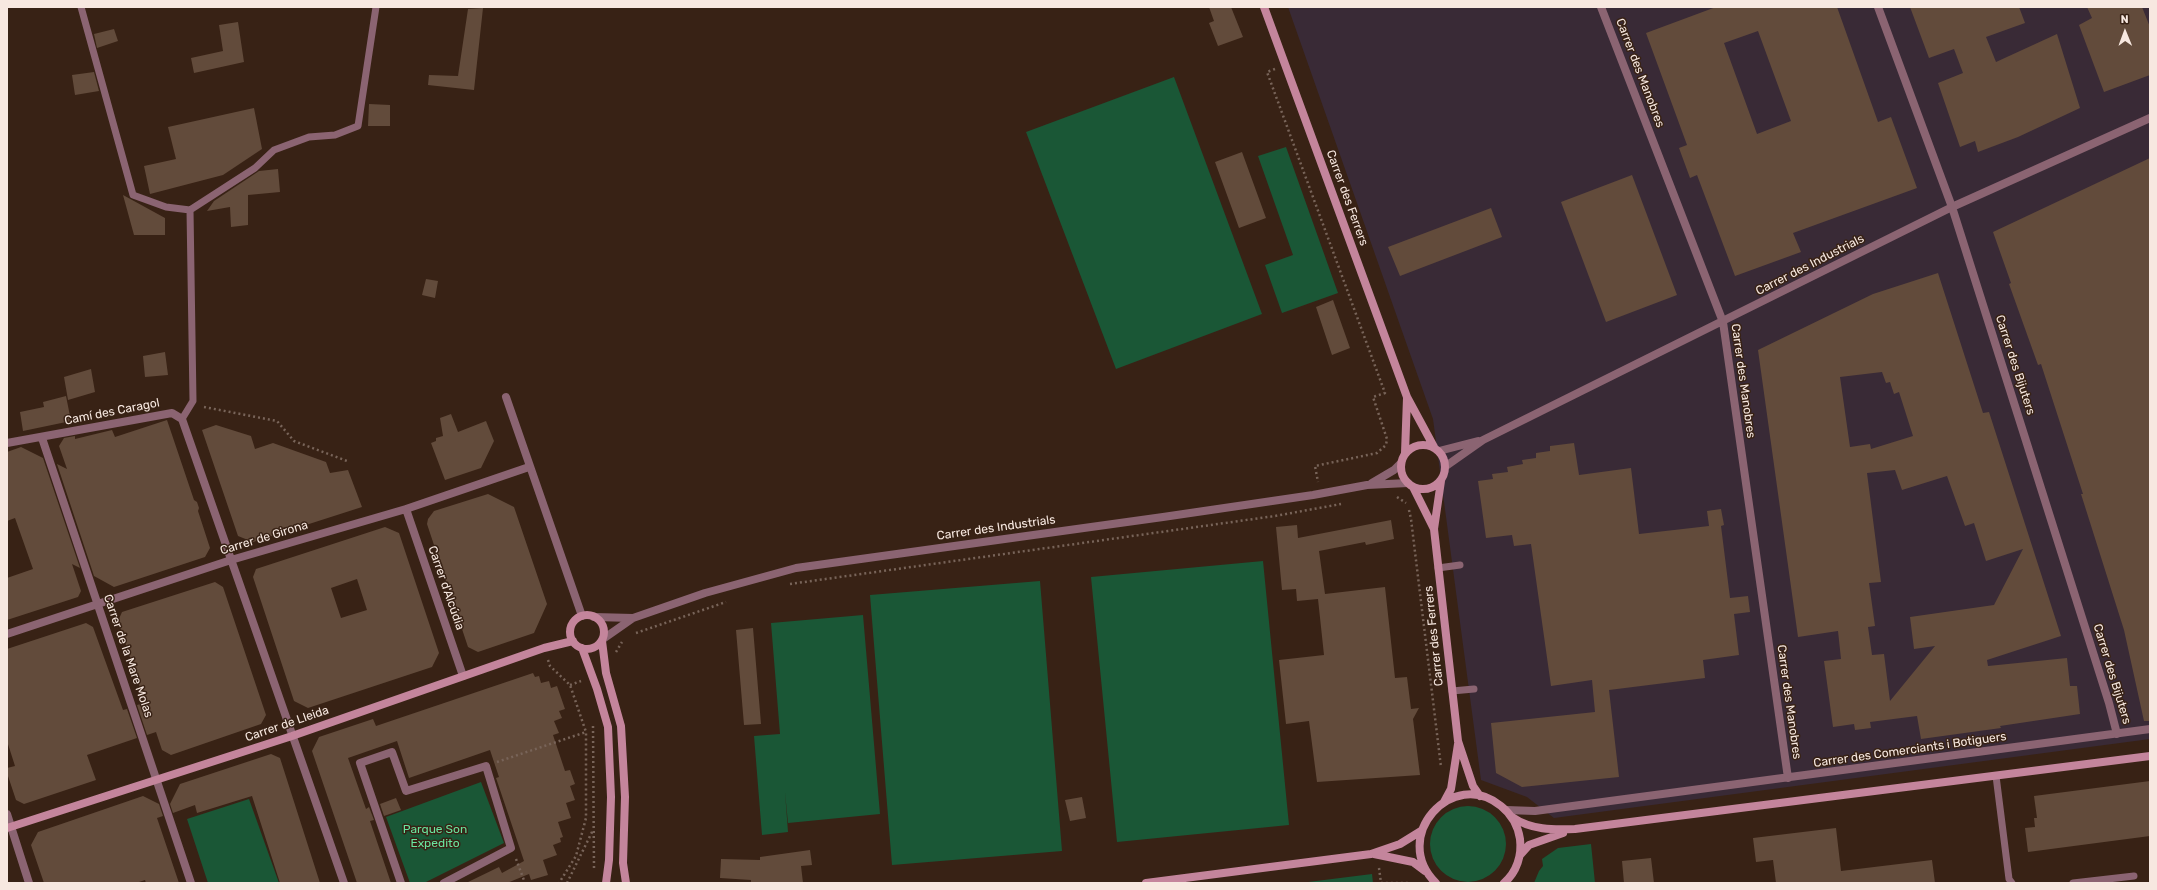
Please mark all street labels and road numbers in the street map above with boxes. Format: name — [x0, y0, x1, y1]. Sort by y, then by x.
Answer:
street label: Carrer des Manobres — [1613, 17, 1667, 129]
street label: Carrer des Ferrers — [1323, 148, 1371, 248]
street label: Carrer des Industrials — [1753, 231, 1867, 299]
street label: Carrer des Bijuters — [1992, 313, 2038, 417]
street label: Carrer des Manobres — [1728, 323, 1758, 439]
street label: Camí des Caragol — [63, 396, 161, 428]
street label: Carrer des Industrials — [936, 513, 1056, 543]
street label: Carrer de Girona — [218, 518, 310, 558]
street label: Carrer d'Alcúdia — [425, 544, 467, 632]
street label: Carrer des Ferrers — [1422, 585, 1446, 687]
street label: Carrer de la Mare Molas — [100, 592, 156, 720]
street label: Carrer des Bijuters — [2090, 622, 2134, 726]
street label: Carrer des Manobres — [1774, 644, 1804, 760]
street label: Carrer de Lleida — [243, 703, 331, 745]
street label: Carrer des Comerciants i Botiguers — [1813, 729, 2007, 771]

